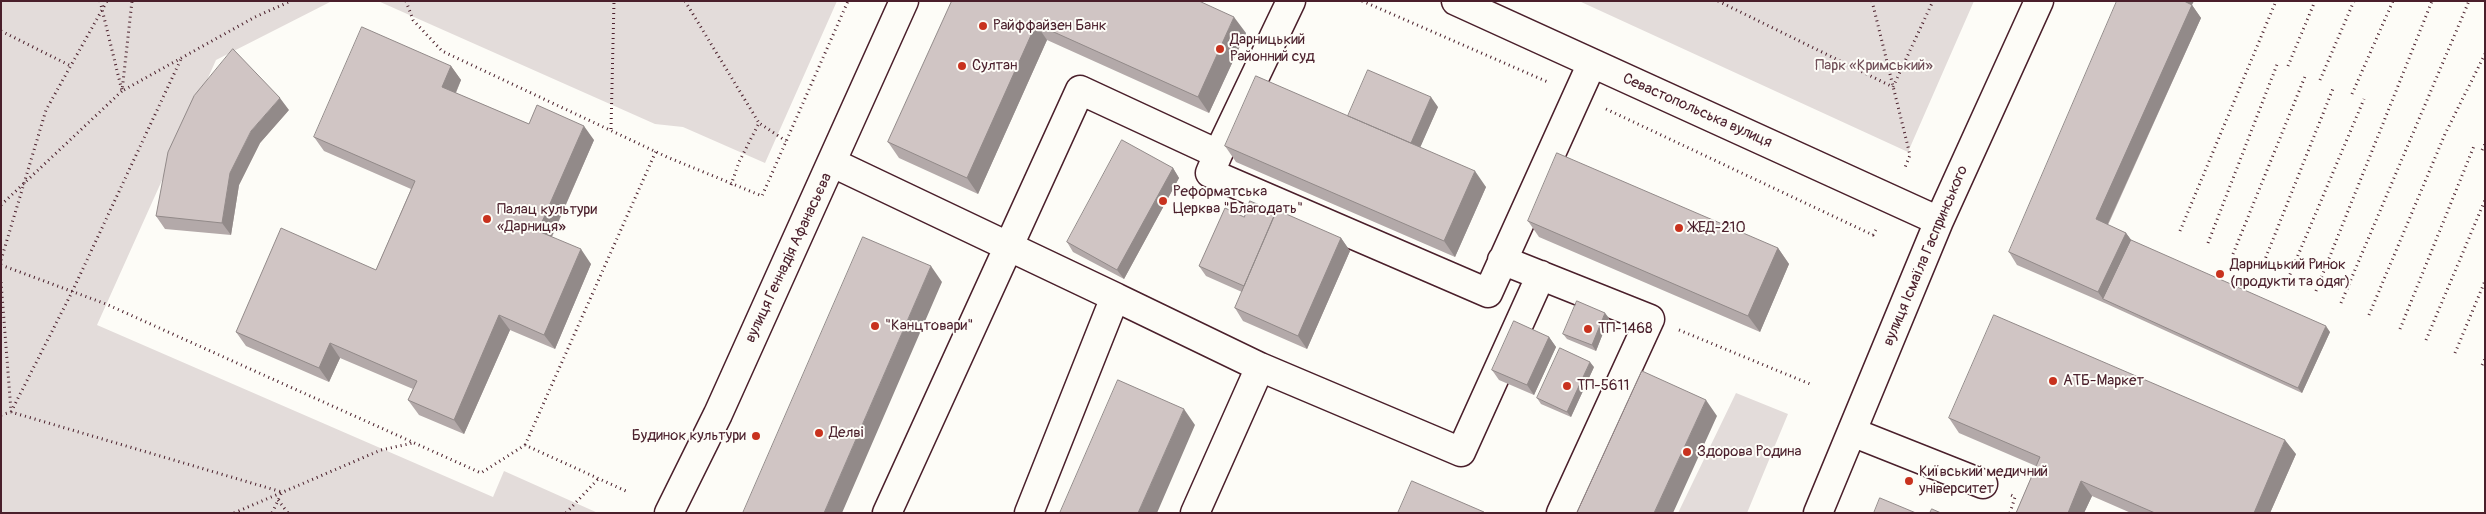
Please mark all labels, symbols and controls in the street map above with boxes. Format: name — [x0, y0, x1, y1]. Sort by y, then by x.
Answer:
place label: Райффайзен Банк — [993, 17, 1107, 35]
marker: Райффайзен Банк — [977, 20, 989, 32]
place label: Дарницький Районний суд — [1230, 31, 1315, 66]
marker: Дарницький Районний суд — [1214, 43, 1226, 55]
place label: Султан — [972, 57, 1018, 75]
park label: Парк «Кримський» — [1815, 57, 1933, 75]
marker: Султан — [956, 60, 968, 72]
street label: Севастопольська вулиця — [1619, 70, 1775, 152]
street label: вулиця Ісмаїла Гаспринського — [1880, 163, 1972, 349]
street label: вулиця Геннадія Афанасьєва — [742, 170, 836, 346]
place label: Реформатська Церква "Благодать" — [1173, 183, 1303, 218]
marker: Реформатська Церква "Благодать" — [1157, 195, 1169, 207]
place label: Палац культури «Дарниця» — [497, 201, 597, 236]
marker: Палац культури «Дарниця» — [481, 213, 493, 225]
place label: ЖЕД-210 — [1689, 219, 1746, 237]
marker: ЖЕД-210 — [1673, 222, 1685, 234]
place label: Дарницький Ринок (продукти та одяг) — [2230, 256, 2350, 291]
marker: Дарницький Ринок (продукти та одяг) — [2214, 268, 2226, 280]
place label: "Канцтовари" — [885, 317, 973, 335]
marker: "Канцтовари" — [869, 320, 881, 332]
place label: ТП-1468 — [1598, 320, 1653, 338]
marker: ТП-1468 — [1582, 323, 1594, 335]
place label: АТБ-Маркет — [2063, 372, 2144, 390]
marker: АТБ-Маркет — [2047, 375, 2059, 387]
place label: ТП-5611 — [1577, 377, 1629, 395]
marker: ТП-5611 — [1561, 380, 1573, 392]
place label: Делві — [829, 424, 863, 442]
place label: Будинок культури — [632, 427, 746, 445]
marker: Делві — [813, 427, 825, 439]
marker: Будинок культури — [750, 430, 762, 442]
place label: Здорова Родина — [1697, 443, 1801, 461]
marker: Здорова Родина — [1681, 446, 1693, 458]
place label: Київський медичний університет — [1919, 463, 2048, 498]
marker: Київський медичний університет — [1903, 475, 1915, 487]

